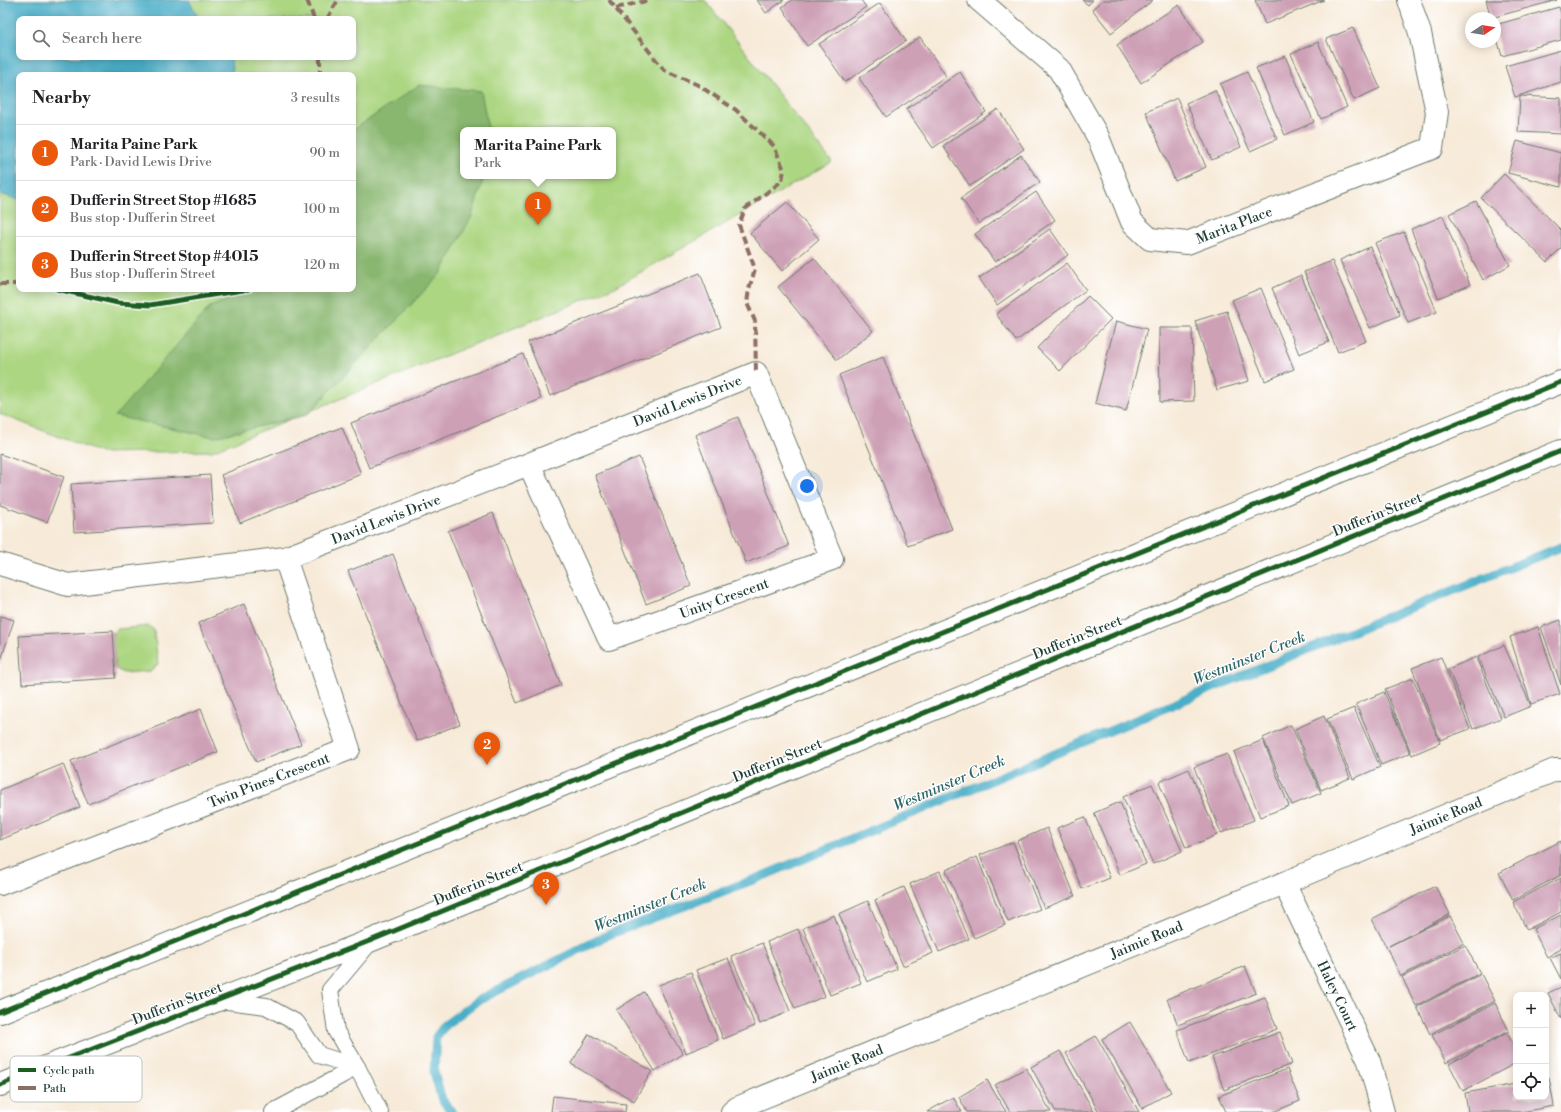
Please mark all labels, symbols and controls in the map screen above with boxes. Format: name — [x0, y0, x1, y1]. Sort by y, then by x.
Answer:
north arrow — [1465, 12, 1501, 48]
search box — [16, 16, 356, 60]
icon: search — [30, 27, 52, 49]
text: Search here — [62, 29, 142, 48]
text: Nearby — [32, 87, 91, 109]
text: 3 results — [291, 90, 340, 106]
popup — [460, 127, 616, 179]
text: Marita Paine Park — [70, 135, 198, 154]
text: Marita Paine Park — [474, 136, 602, 155]
text: 1 — [42, 145, 48, 161]
text: 90 m — [309, 145, 340, 161]
text: Park · David Lewis Drive — [70, 154, 212, 170]
text: Park — [474, 155, 501, 171]
text: Dufferin Street Stop #1685 — [70, 191, 257, 210]
pin: 1 — [525, 192, 551, 225]
text: 2 — [41, 201, 49, 217]
text: 100 m — [304, 201, 340, 217]
street label: Marita Place — [1194, 203, 1275, 249]
text: Bus stop · Dufferin Street — [70, 210, 216, 226]
text: Dufferin Street Stop #4015 — [70, 247, 259, 266]
text: 3 — [41, 257, 49, 273]
text: 120 m — [304, 257, 340, 273]
text: Bus stop · Dufferin Street — [70, 266, 216, 282]
street label: David Lewis Drive — [631, 372, 745, 431]
your location — [797, 476, 817, 496]
street label: Dufferin Street — [1330, 489, 1425, 541]
street label: David Lewis Drive — [329, 491, 443, 549]
street label: Unity Crescent — [677, 574, 771, 623]
street label: Dufferin Street — [1030, 612, 1125, 664]
water label: Westminster Creek — [1190, 627, 1308, 690]
pin: 2 — [474, 732, 500, 765]
street label: Dufferin Street — [730, 735, 825, 787]
street label: Twin Pines Crescent — [206, 749, 332, 813]
water label: Westminster Creek — [890, 751, 1008, 816]
street label: Jaimie Road — [1406, 793, 1485, 840]
street label: Dufferin Street — [431, 858, 526, 910]
pin: 3 — [533, 872, 559, 905]
water label: Westminster Creek — [591, 874, 709, 937]
street label: Jaimie Road — [1107, 918, 1186, 964]
street label: Haley Court — [1312, 958, 1361, 1034]
street label: Dufferin Street — [130, 979, 225, 1029]
map controls — [1513, 992, 1549, 1100]
button: + — [1513, 992, 1549, 1028]
button: − — [1513, 1028, 1549, 1064]
street label: Jaimie Road — [807, 1041, 886, 1087]
legend — [10, 1056, 142, 1102]
text: Cycle path — [43, 1064, 95, 1078]
button: locate — [1513, 1064, 1549, 1100]
text: Path — [43, 1082, 67, 1096]

